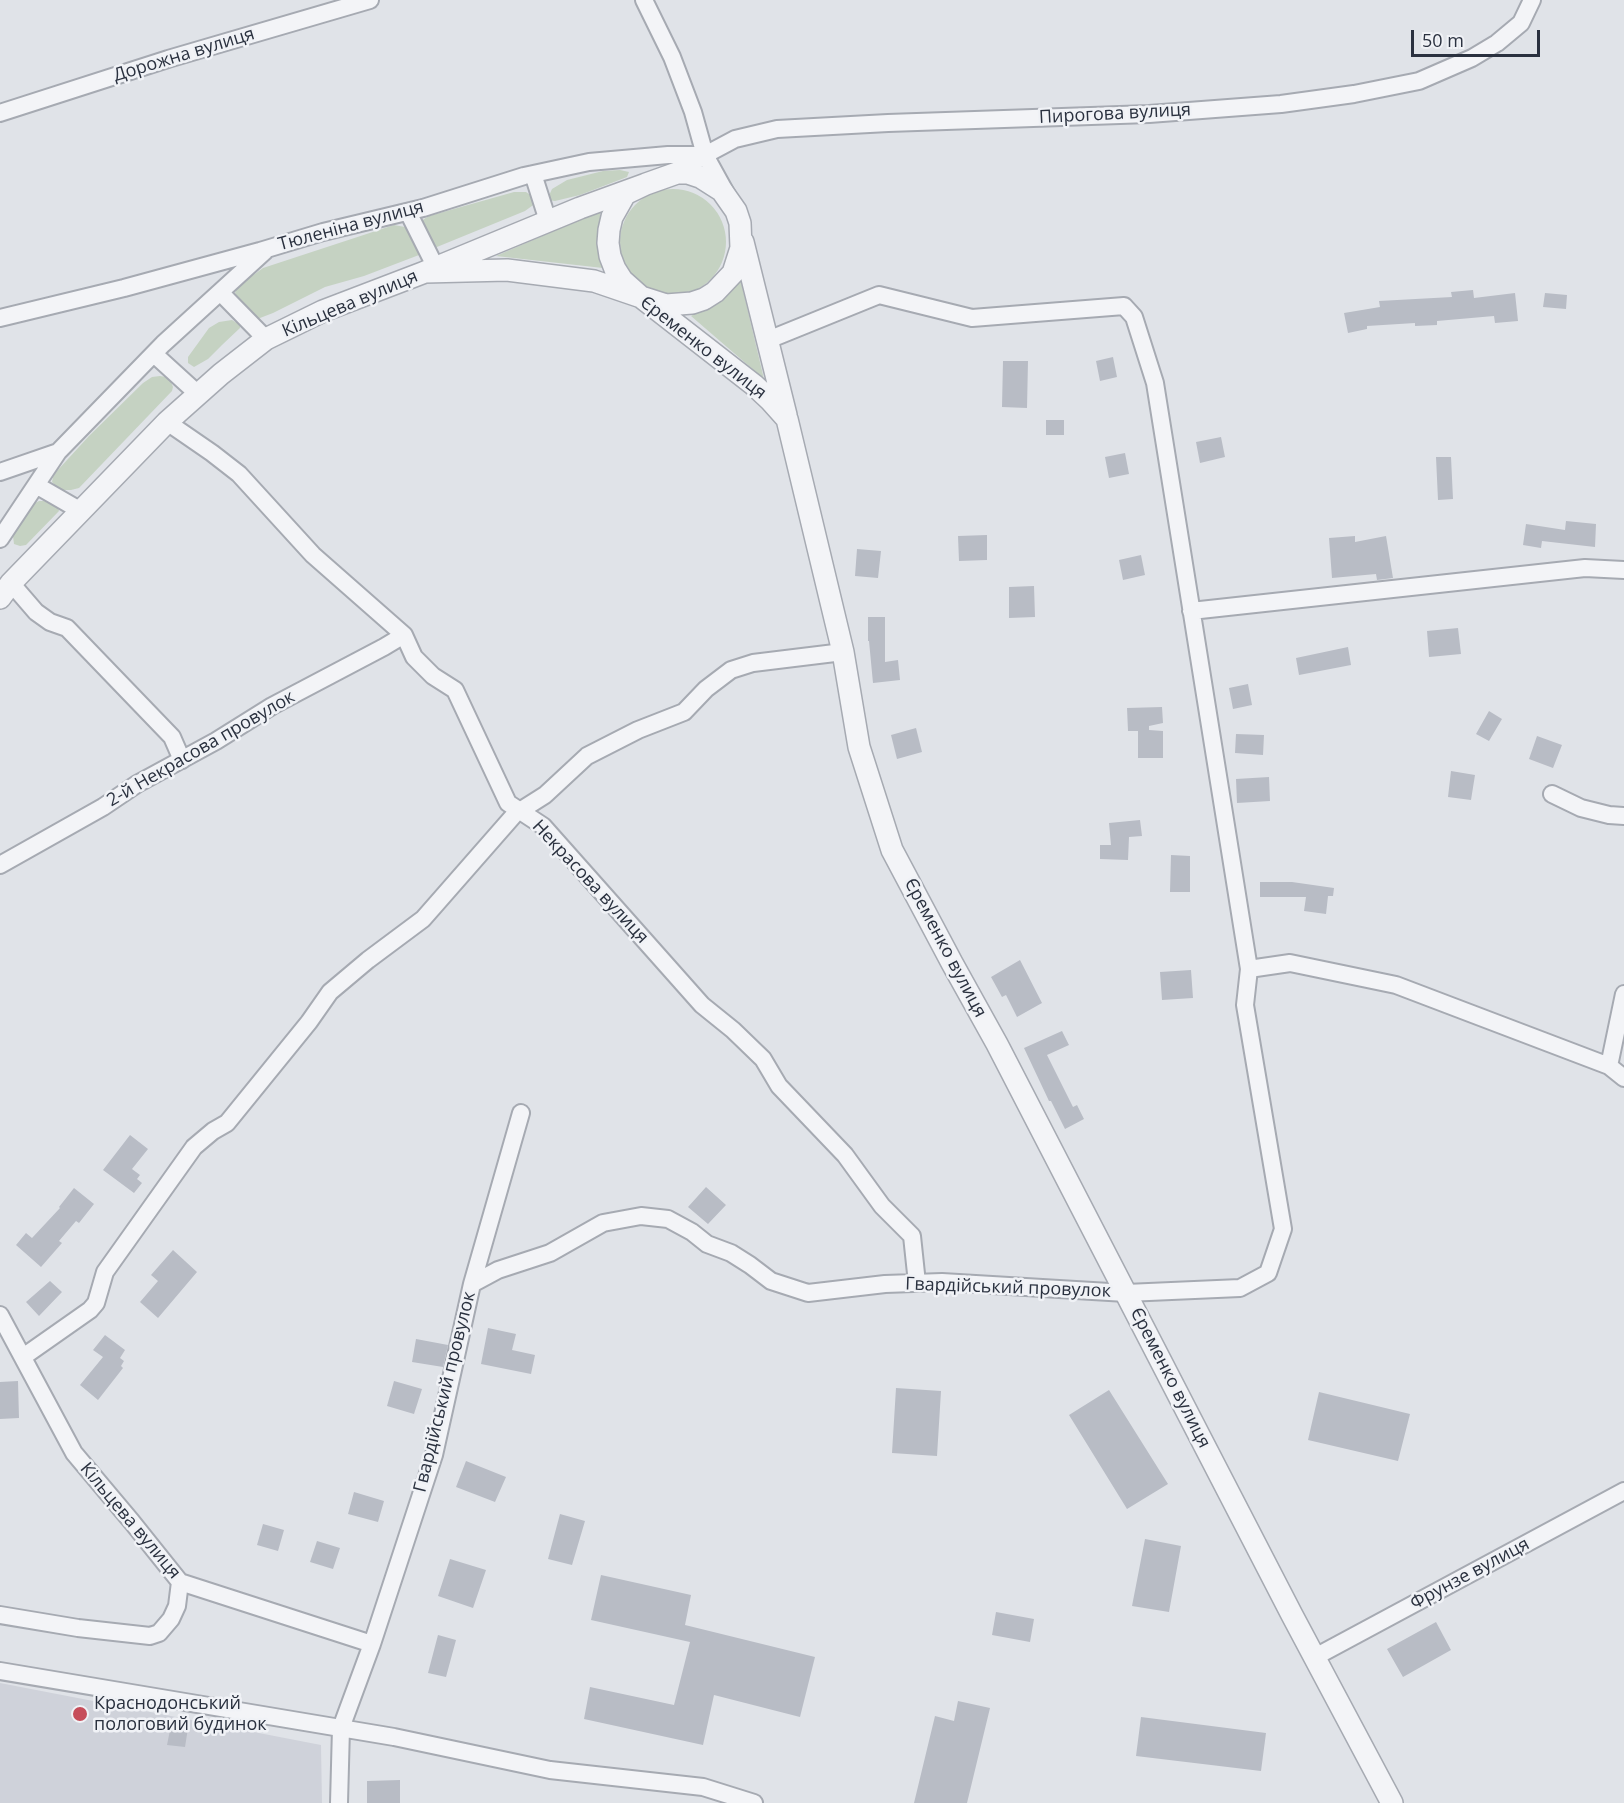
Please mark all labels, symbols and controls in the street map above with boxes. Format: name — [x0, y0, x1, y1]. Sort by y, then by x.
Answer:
scale bar — [1414, 18, 1543, 56]
street label: Дорожна вулиця — [111, 23, 257, 87]
text: 50 m — [1422, 28, 1464, 52]
street label: Пирогова вулиця — [1038, 99, 1192, 129]
street label: Тюленіна вулиця — [276, 196, 426, 256]
street label: Кільцева вулиця — [279, 266, 421, 342]
street label: Єременко вулиця — [635, 292, 771, 404]
street label: 2-й Некрасова провулок — [103, 686, 299, 812]
street label: Некрасова вулиця — [527, 816, 653, 948]
street label: Єременко вулиця — [899, 875, 991, 1021]
street label: Гвардійський провулок — [905, 1274, 1111, 1302]
street label: Гвардійський провулок — [410, 1289, 480, 1495]
street label: Єременко вулиця — [1125, 1304, 1215, 1452]
street label: Кільцева вулиця — [75, 1458, 185, 1584]
street label: Фрунзе вулиця — [1407, 1534, 1533, 1614]
place label: Краснодонський пологовий будинок — [94, 1693, 267, 1736]
marker: Краснодонський пологовий будинок — [71, 1705, 89, 1723]

